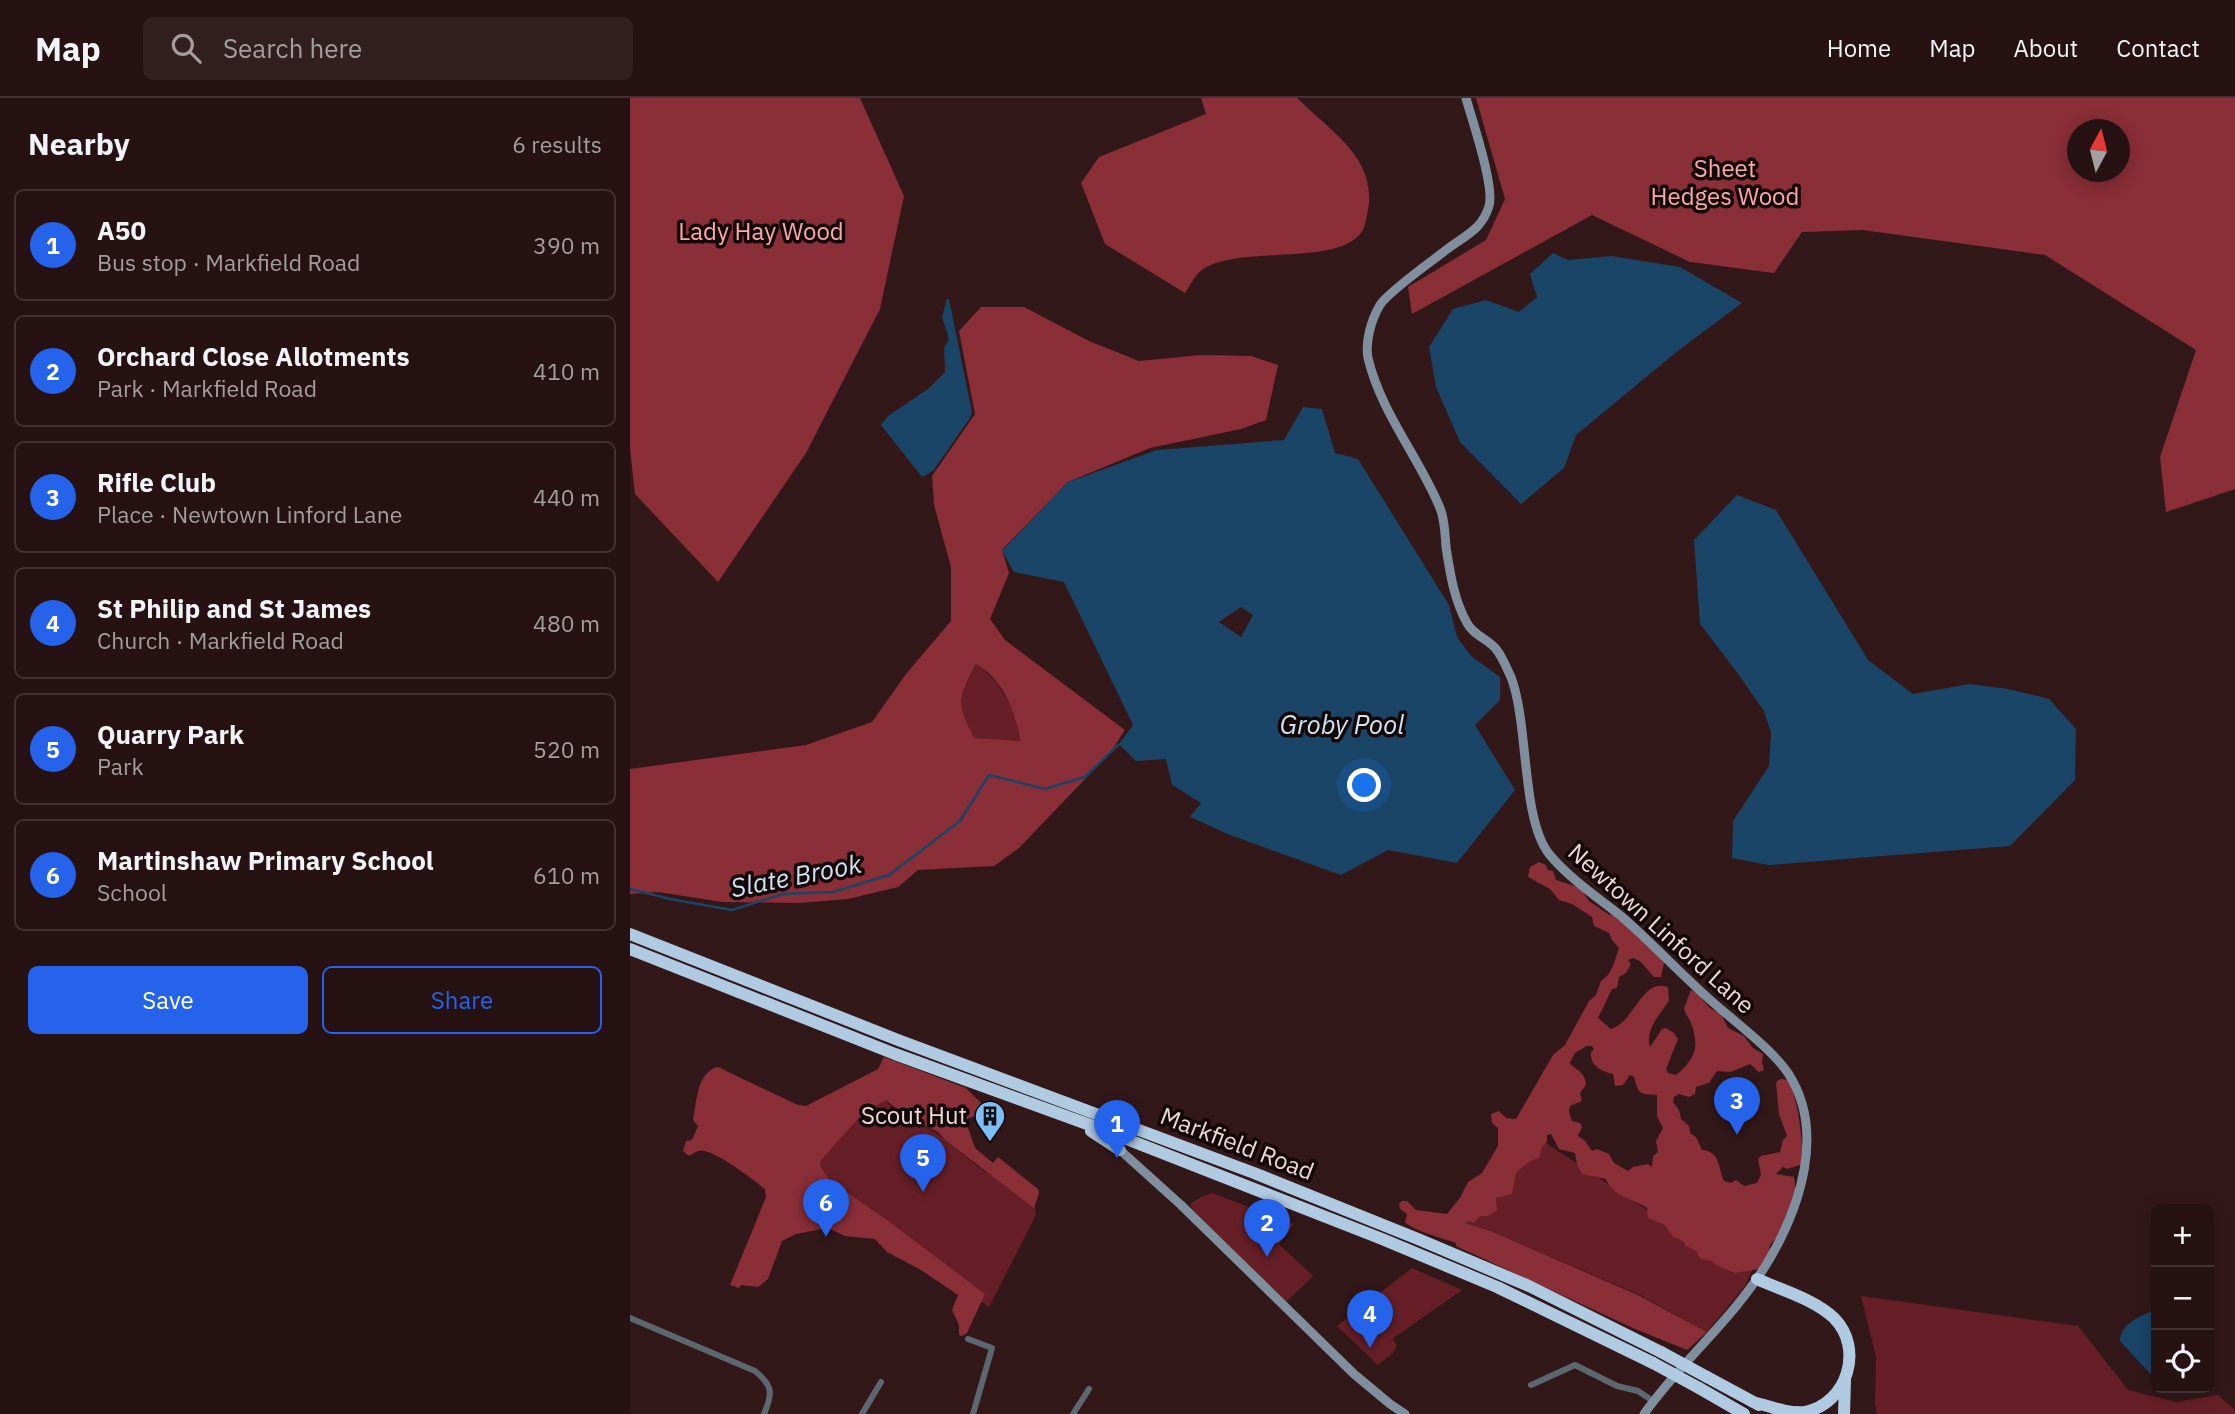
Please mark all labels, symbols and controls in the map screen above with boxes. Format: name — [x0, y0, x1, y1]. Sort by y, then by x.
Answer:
search box — [143, 17, 633, 80]
text: Map — [35, 27, 101, 70]
icon: search — [167, 29, 205, 67]
text: Search here — [223, 31, 362, 65]
text: Home — [1827, 32, 1891, 64]
text: Map — [1929, 32, 1975, 64]
text: About — [2013, 32, 2078, 64]
text: Contact — [2116, 32, 2200, 64]
north arrow — [2067, 119, 2130, 182]
text: Nearby — [28, 124, 130, 163]
text: 6 results — [512, 129, 602, 159]
park label: Sheet Hedges Wood — [1651, 152, 1799, 212]
text: A50 — [97, 213, 146, 247]
park label: Lady Hay Wood — [678, 215, 844, 247]
text: 1 — [46, 230, 60, 260]
text: 390 m — [533, 230, 600, 260]
text: Bus stop · Markfield Road — [97, 247, 360, 277]
text: Orchard Close Allotments — [97, 339, 410, 373]
text: 2 — [46, 356, 60, 386]
text: 410 m — [533, 356, 600, 386]
text: Park · Markfield Road — [97, 373, 317, 403]
text: Rifle Club — [97, 465, 216, 499]
text: 3 — [46, 482, 60, 512]
text: 440 m — [533, 482, 600, 512]
text: Place · Newtown Linford Lane — [97, 499, 402, 529]
text: St Philip and St James — [97, 591, 371, 625]
text: 4 — [46, 608, 60, 638]
text: 480 m — [533, 608, 600, 638]
text: Church · Markfield Road — [97, 625, 344, 655]
water label: Groby Pool — [1280, 707, 1404, 741]
text: Quarry Park — [97, 717, 244, 751]
text: 5 — [46, 734, 60, 764]
text: 520 m — [533, 734, 600, 764]
text: Park — [97, 751, 144, 781]
your location — [1347, 768, 1381, 802]
street label: Newtown Linford Lane — [1562, 836, 1762, 1021]
text: Martinshaw Primary School — [97, 843, 434, 877]
water label: Slate Brook — [728, 846, 865, 904]
text: 6 — [46, 860, 60, 890]
text: 610 m — [533, 860, 600, 890]
text: School — [97, 877, 167, 907]
button: Save — [28, 966, 308, 1034]
button: Share — [322, 966, 602, 1034]
pin: 3 — [1714, 1077, 1760, 1135]
place label: Scout Hut — [861, 1099, 967, 1131]
building icon: Scout Hut — [973, 1099, 1007, 1143]
street label: Markfield Road — [1156, 1099, 1319, 1187]
pin: 1 — [1094, 1100, 1140, 1158]
pin: 5 — [900, 1134, 946, 1192]
pin: 6 — [803, 1179, 849, 1237]
pin: 2 — [1244, 1199, 1290, 1257]
map controls — [2151, 1204, 2214, 1393]
button: + — [2151, 1204, 2214, 1267]
button: − — [2151, 1267, 2214, 1330]
pin: 4 — [1347, 1290, 1393, 1348]
button: locate — [2151, 1330, 2214, 1393]

